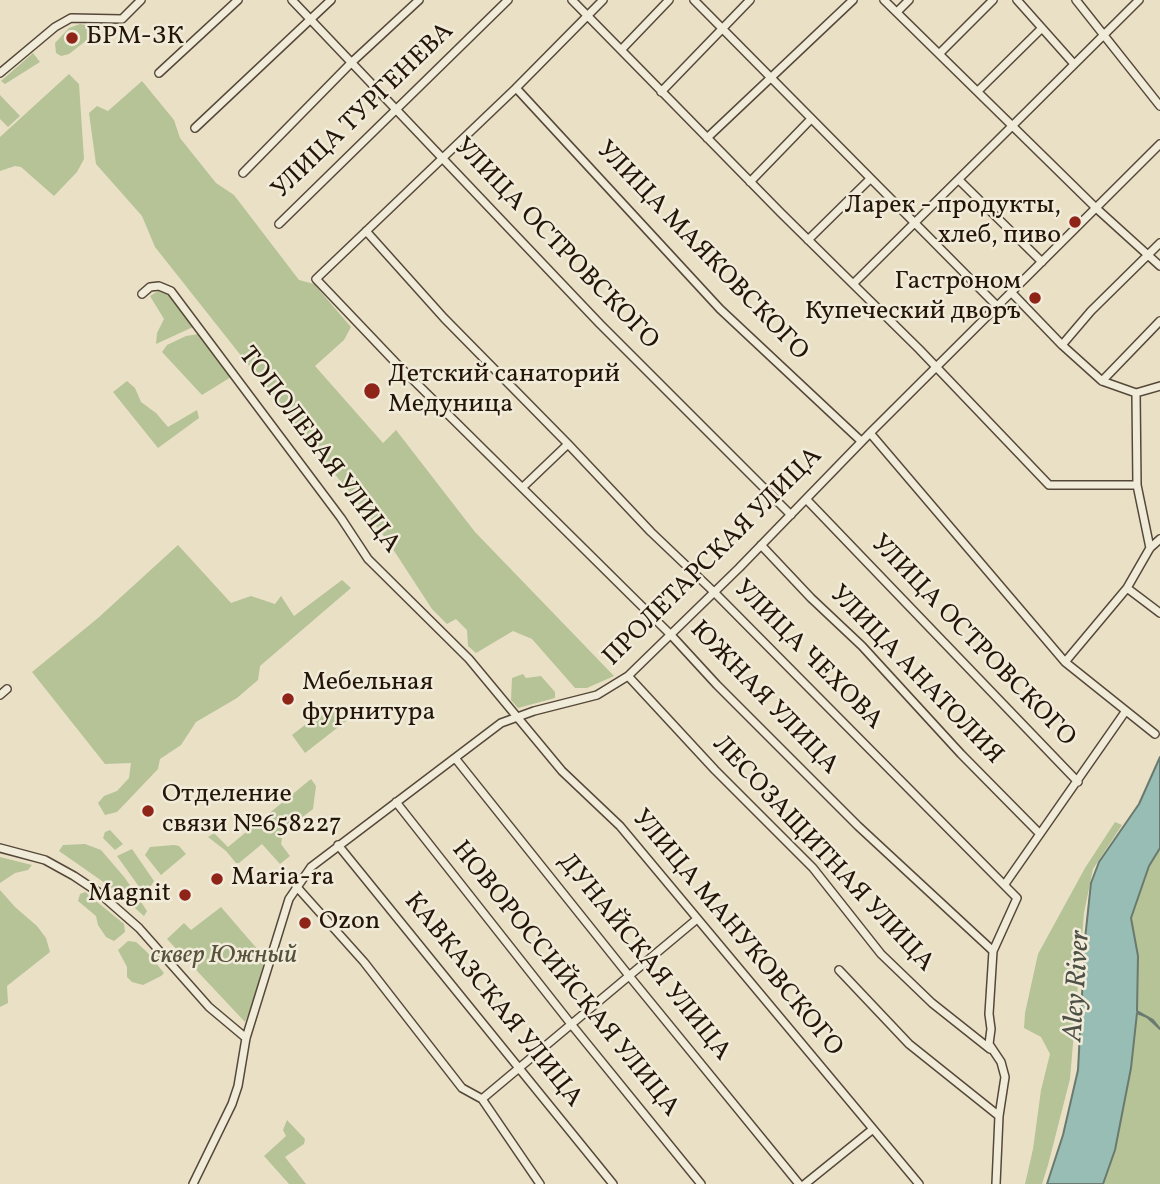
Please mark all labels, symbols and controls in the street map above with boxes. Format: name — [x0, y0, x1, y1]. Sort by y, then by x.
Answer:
street label: УЛИЦА ТУРГЕНЕВА — [267, 17, 461, 207]
place label: БРМ-ЗК — [86, 22, 184, 54]
marker: БРМ-ЗК — [64, 30, 80, 46]
street label: УЛИЦА ОСТРОВСКОГО — [446, 133, 664, 357]
street label: УЛИЦА МАЯКОВСКОГО — [588, 136, 814, 368]
place label: Ларек - продукты, хлеб, пиво — [845, 191, 1061, 252]
marker: Ларек - продукты, хлеб, пиво — [1067, 214, 1083, 230]
place label: Гастроном Купеческий дворъ — [805, 267, 1021, 328]
marker: Гастроном Купеческий дворъ — [1027, 290, 1043, 306]
street label: ТОПОЛЕВАЯ УЛИЦА — [230, 342, 406, 560]
place label: Детский санаторий Медуница — [388, 360, 620, 422]
marker: Детский санаторий Медуница — [362, 381, 382, 401]
street label: ПРОЛЕТАРСКАЯ УЛИЦА — [598, 442, 830, 674]
street label: УЛИЦА ОСТРОВСКОГО — [863, 530, 1081, 754]
street label: УЛИЦА ЧЕХОВА — [726, 575, 888, 737]
street label: УЛИЦА АНАТОЛИЯ — [822, 580, 1008, 772]
street label: ЮЖНАЯ УЛИЦА — [682, 616, 844, 782]
place label: Мебельная фурнитура — [302, 668, 435, 730]
marker: Мебельная фурнитура — [280, 691, 296, 707]
street label: ЛЕСОЗАЩИТНАЯ УЛИЦА — [704, 730, 940, 980]
place label: Отделение связи №658227 — [162, 780, 342, 842]
marker: Отделение связи №658227 — [140, 803, 156, 819]
street label: УЛИЦА МАНУКОВСКОГО — [624, 804, 848, 1064]
street label: НОВОРОССИЙСКАЯ УЛИЦА — [443, 836, 685, 1124]
street label: ДУНАЙСКАЯ УЛИЦА — [550, 848, 736, 1068]
place label: Maria-ra — [231, 863, 335, 895]
marker: Maria-ra — [209, 871, 225, 887]
place label: Magnit — [88, 879, 171, 911]
marker: Magnit — [177, 887, 193, 903]
street label: КАВКАЗСКАЯ УЛИЦА — [396, 887, 588, 1115]
place label: Ozon — [319, 907, 380, 939]
marker: Ozon — [297, 915, 313, 931]
water label: Aley River — [1058, 929, 1100, 1043]
park label: сквер Южный — [151, 941, 297, 973]

